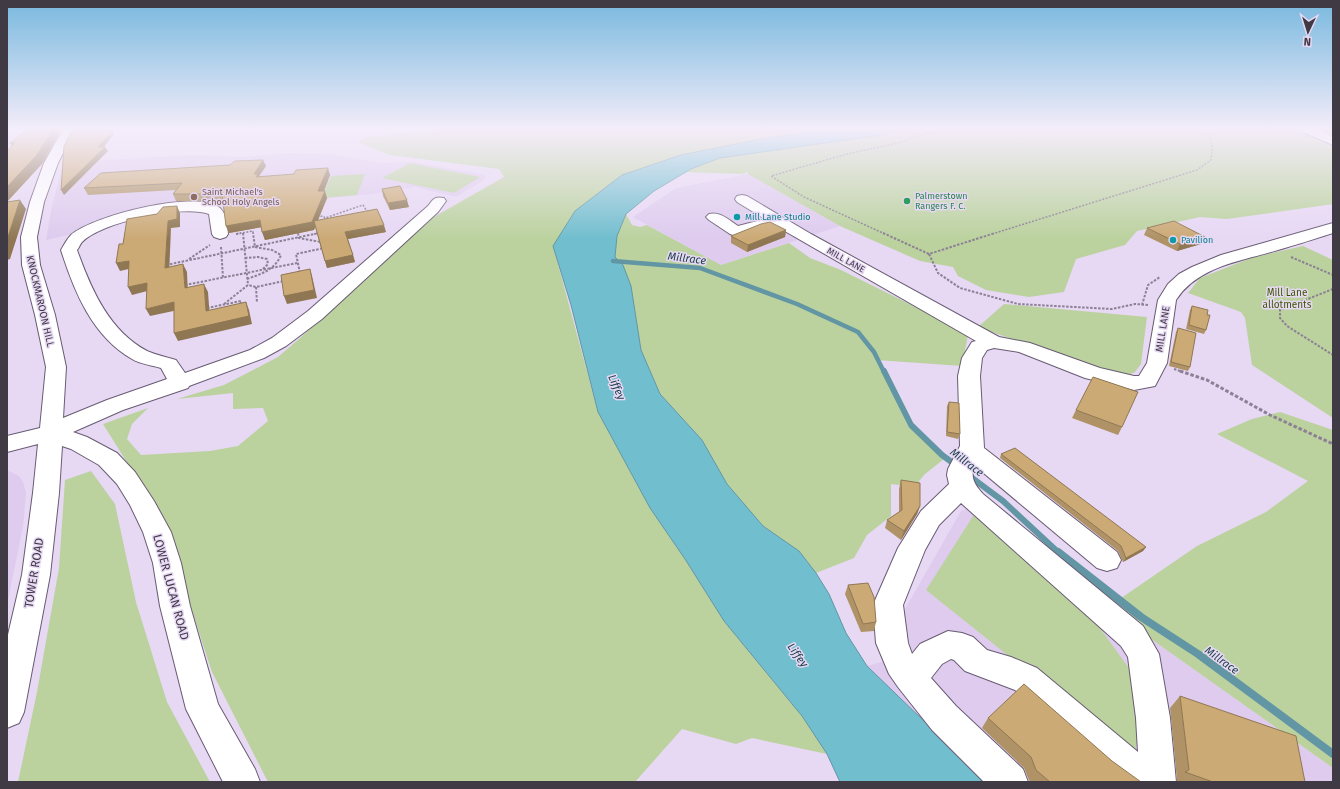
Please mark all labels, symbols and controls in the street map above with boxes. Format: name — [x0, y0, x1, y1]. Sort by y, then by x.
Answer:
north arrow — [1288, 12, 1328, 52]
text: N — [1303, 35, 1311, 48]
place label: Saint Michael's School Holy Angels — [202, 187, 279, 207]
place label: Palmerstown Rangers F. C. — [915, 191, 967, 211]
marker: Saint Michael's School Holy Angels — [189, 192, 199, 202]
marker: Palmerstown Rangers F. C. — [902, 196, 912, 206]
marker: Mill Lane Studio — [732, 212, 742, 222]
place label: Mill Lane Studio — [745, 212, 811, 222]
marker: Pavilion — [1168, 235, 1178, 245]
place label: Pavilion — [1181, 235, 1213, 245]
street label: MILL LANE — [825, 246, 867, 275]
water label: Millrace — [667, 250, 707, 267]
street label: KNOCKMAROON HILL — [24, 254, 56, 348]
park label: Mill Lane allotments — [1263, 287, 1312, 311]
street label: MILL LANE — [1153, 305, 1173, 353]
water label: Liffey — [605, 372, 628, 403]
water label: Millrace — [947, 446, 986, 479]
street label: LOWER LUCAN ROAD — [150, 533, 192, 642]
street label: TOWER ROAD — [22, 537, 46, 609]
water label: Liffey — [785, 641, 811, 670]
water label: Millrace — [1202, 644, 1241, 677]

